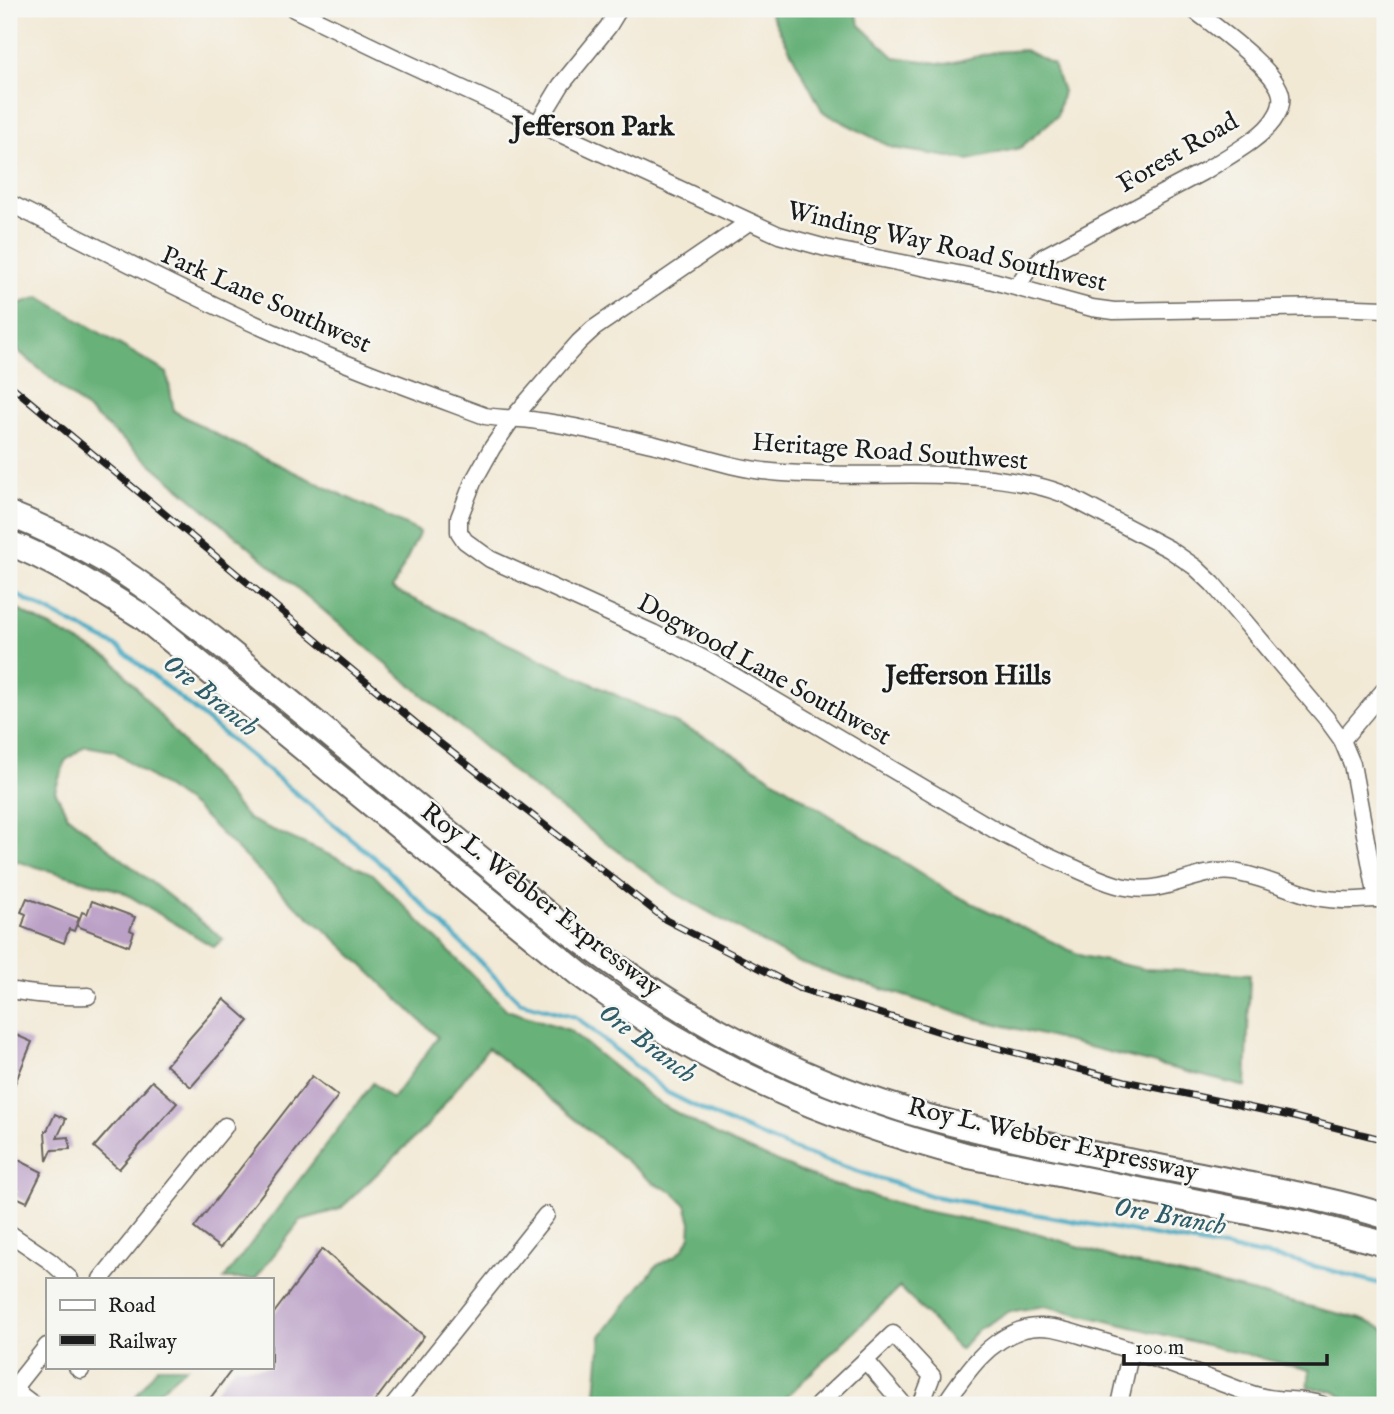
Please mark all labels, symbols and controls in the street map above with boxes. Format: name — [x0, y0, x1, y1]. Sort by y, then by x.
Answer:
street label: Forest Road — [1112, 105, 1244, 201]
district label: Jefferson Park — [508, 110, 675, 145]
street label: Winding Way Road Southwest — [784, 194, 1110, 300]
street label: Park Lane Southwest — [156, 239, 376, 361]
street label: Heritage Road Southwest — [751, 426, 1029, 478]
street label: Dogwood Lane Southwest — [631, 586, 897, 754]
water label: Ore Branch — [155, 647, 265, 745]
district label: Jefferson Hills — [881, 659, 1051, 694]
street label: Roy L. Webber Expressway — [414, 795, 668, 1005]
water label: Ore Branch — [591, 996, 703, 1092]
street label: Roy L. Webber Expressway — [904, 1090, 1202, 1190]
water label: Ore Branch — [1111, 1190, 1229, 1244]
legend — [46, 1278, 273, 1368]
text: Road — [108, 1293, 156, 1320]
scale bar — [1124, 1323, 1328, 1367]
text: Railway — [108, 1329, 178, 1356]
text: 100 m — [1135, 1335, 1184, 1362]

